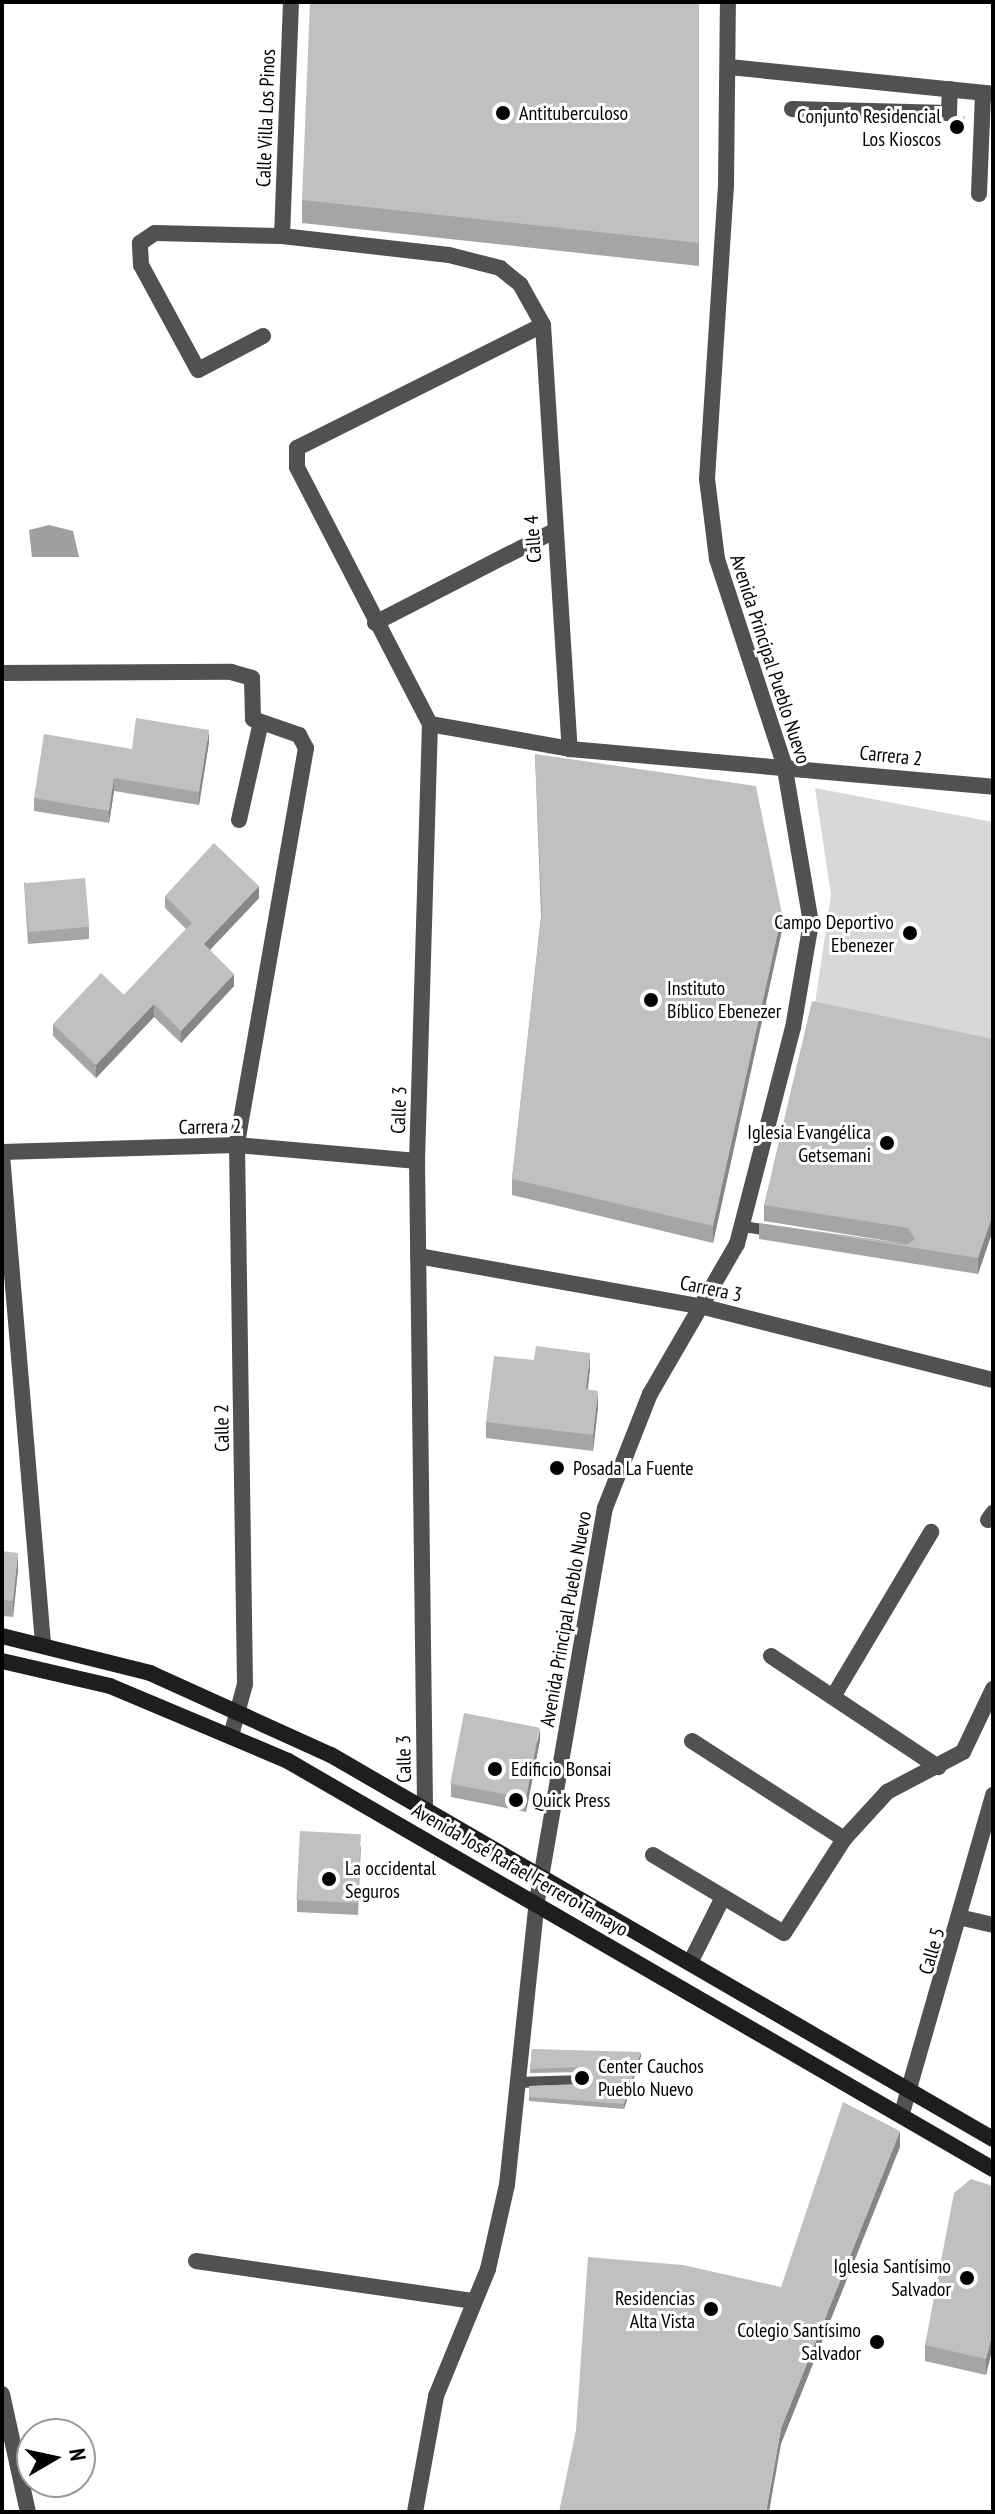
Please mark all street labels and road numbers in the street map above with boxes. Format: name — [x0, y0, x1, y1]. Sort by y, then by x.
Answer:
street label: Calle Villa Los Pinos — [252, 48, 280, 188]
street label: Calle 4 — [519, 514, 547, 564]
street label: Avenida Principal Pueblo Nuevo — [725, 551, 815, 767]
street label: Carrera 2 — [858, 741, 924, 771]
street label: Calle 3 — [386, 1086, 412, 1134]
street label: Carrera 2 — [178, 1114, 242, 1140]
street label: Carrera 3 — [678, 1271, 744, 1307]
street label: Calle 2 — [210, 1404, 234, 1452]
street label: Avenida Principal Pueblo Nuevo — [535, 1509, 597, 1729]
street label: Calle 3 — [392, 1735, 416, 1783]
street label: Avenida José Rafael Ferrero Tamayo — [407, 1798, 633, 1942]
street label: Calle 5 — [914, 1925, 950, 1977]

